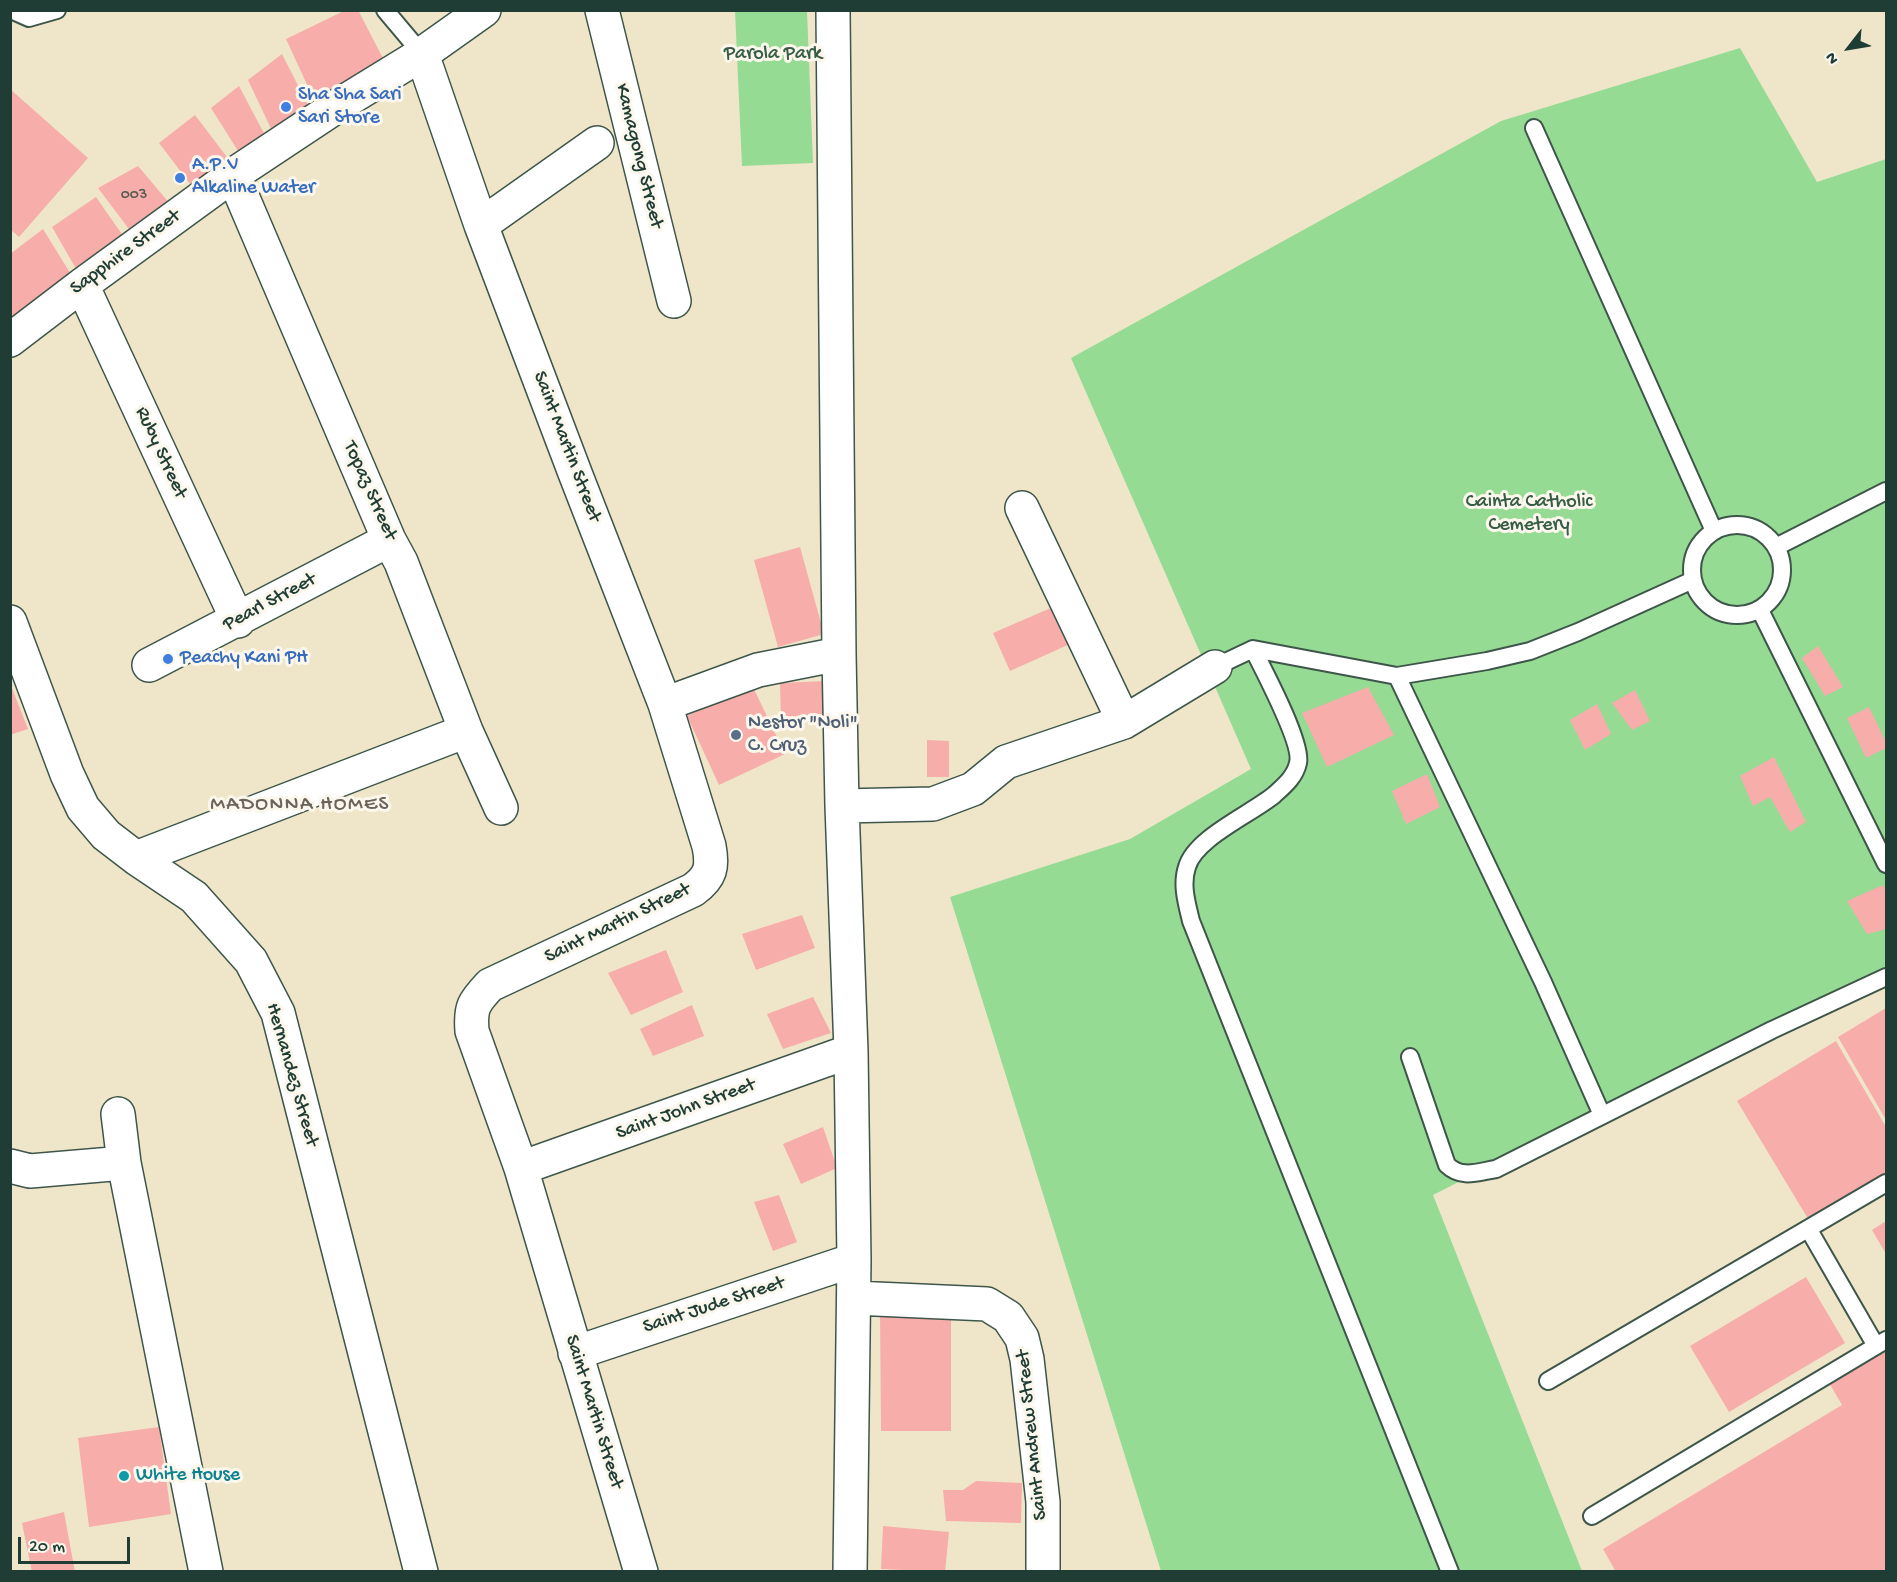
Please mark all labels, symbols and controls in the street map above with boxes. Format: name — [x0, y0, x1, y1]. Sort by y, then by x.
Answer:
north arrow — [1819, 18, 1879, 78]
park label: Parola Park — [724, 43, 822, 67]
text: N — [1822, 48, 1844, 67]
street label: Kamagong Street — [608, 81, 668, 231]
place label: Sha Sha Sari Sari Store — [298, 84, 402, 131]
marker: Sha Sha Sari Sari Store — [279, 100, 293, 114]
place label: A.P.V Alkaline Water — [192, 154, 315, 201]
marker: A.P.V Alkaline Water — [173, 171, 187, 185]
house number: 003 — [121, 186, 147, 206]
street label: Sapphire Street — [66, 205, 186, 301]
street label: Saint Martin Street — [526, 368, 606, 526]
street label: Ruby Street — [128, 403, 192, 503]
street label: Topaz Street — [336, 438, 402, 544]
park label: Cainta Catholic Cemetery — [1466, 491, 1592, 538]
street label: Pearl Street — [219, 568, 321, 638]
place label: Peachy Kani PH — [180, 647, 308, 671]
marker: Peachy Kani PH — [161, 652, 175, 666]
place label: Nestor "Noli" C. Cruz — [748, 712, 858, 759]
marker: Nestor "Noli" C. Cruz — [729, 728, 743, 742]
district label: MADONNA HOMES — [210, 793, 390, 819]
street label: Saint Martin Street — [541, 878, 695, 970]
street label: Hernandez Street — [259, 1001, 323, 1149]
street label: Saint John Street — [613, 1074, 759, 1146]
street label: Saint Jude Street — [640, 1272, 788, 1340]
street label: Saint Martin Street — [558, 1332, 628, 1492]
street label: Saint Andrew Street — [1012, 1349, 1054, 1521]
place label: White House — [136, 1464, 240, 1488]
marker: White House — [117, 1469, 131, 1483]
scale bar — [21, 1525, 134, 1563]
text: 20 m — [29, 1537, 65, 1558]

